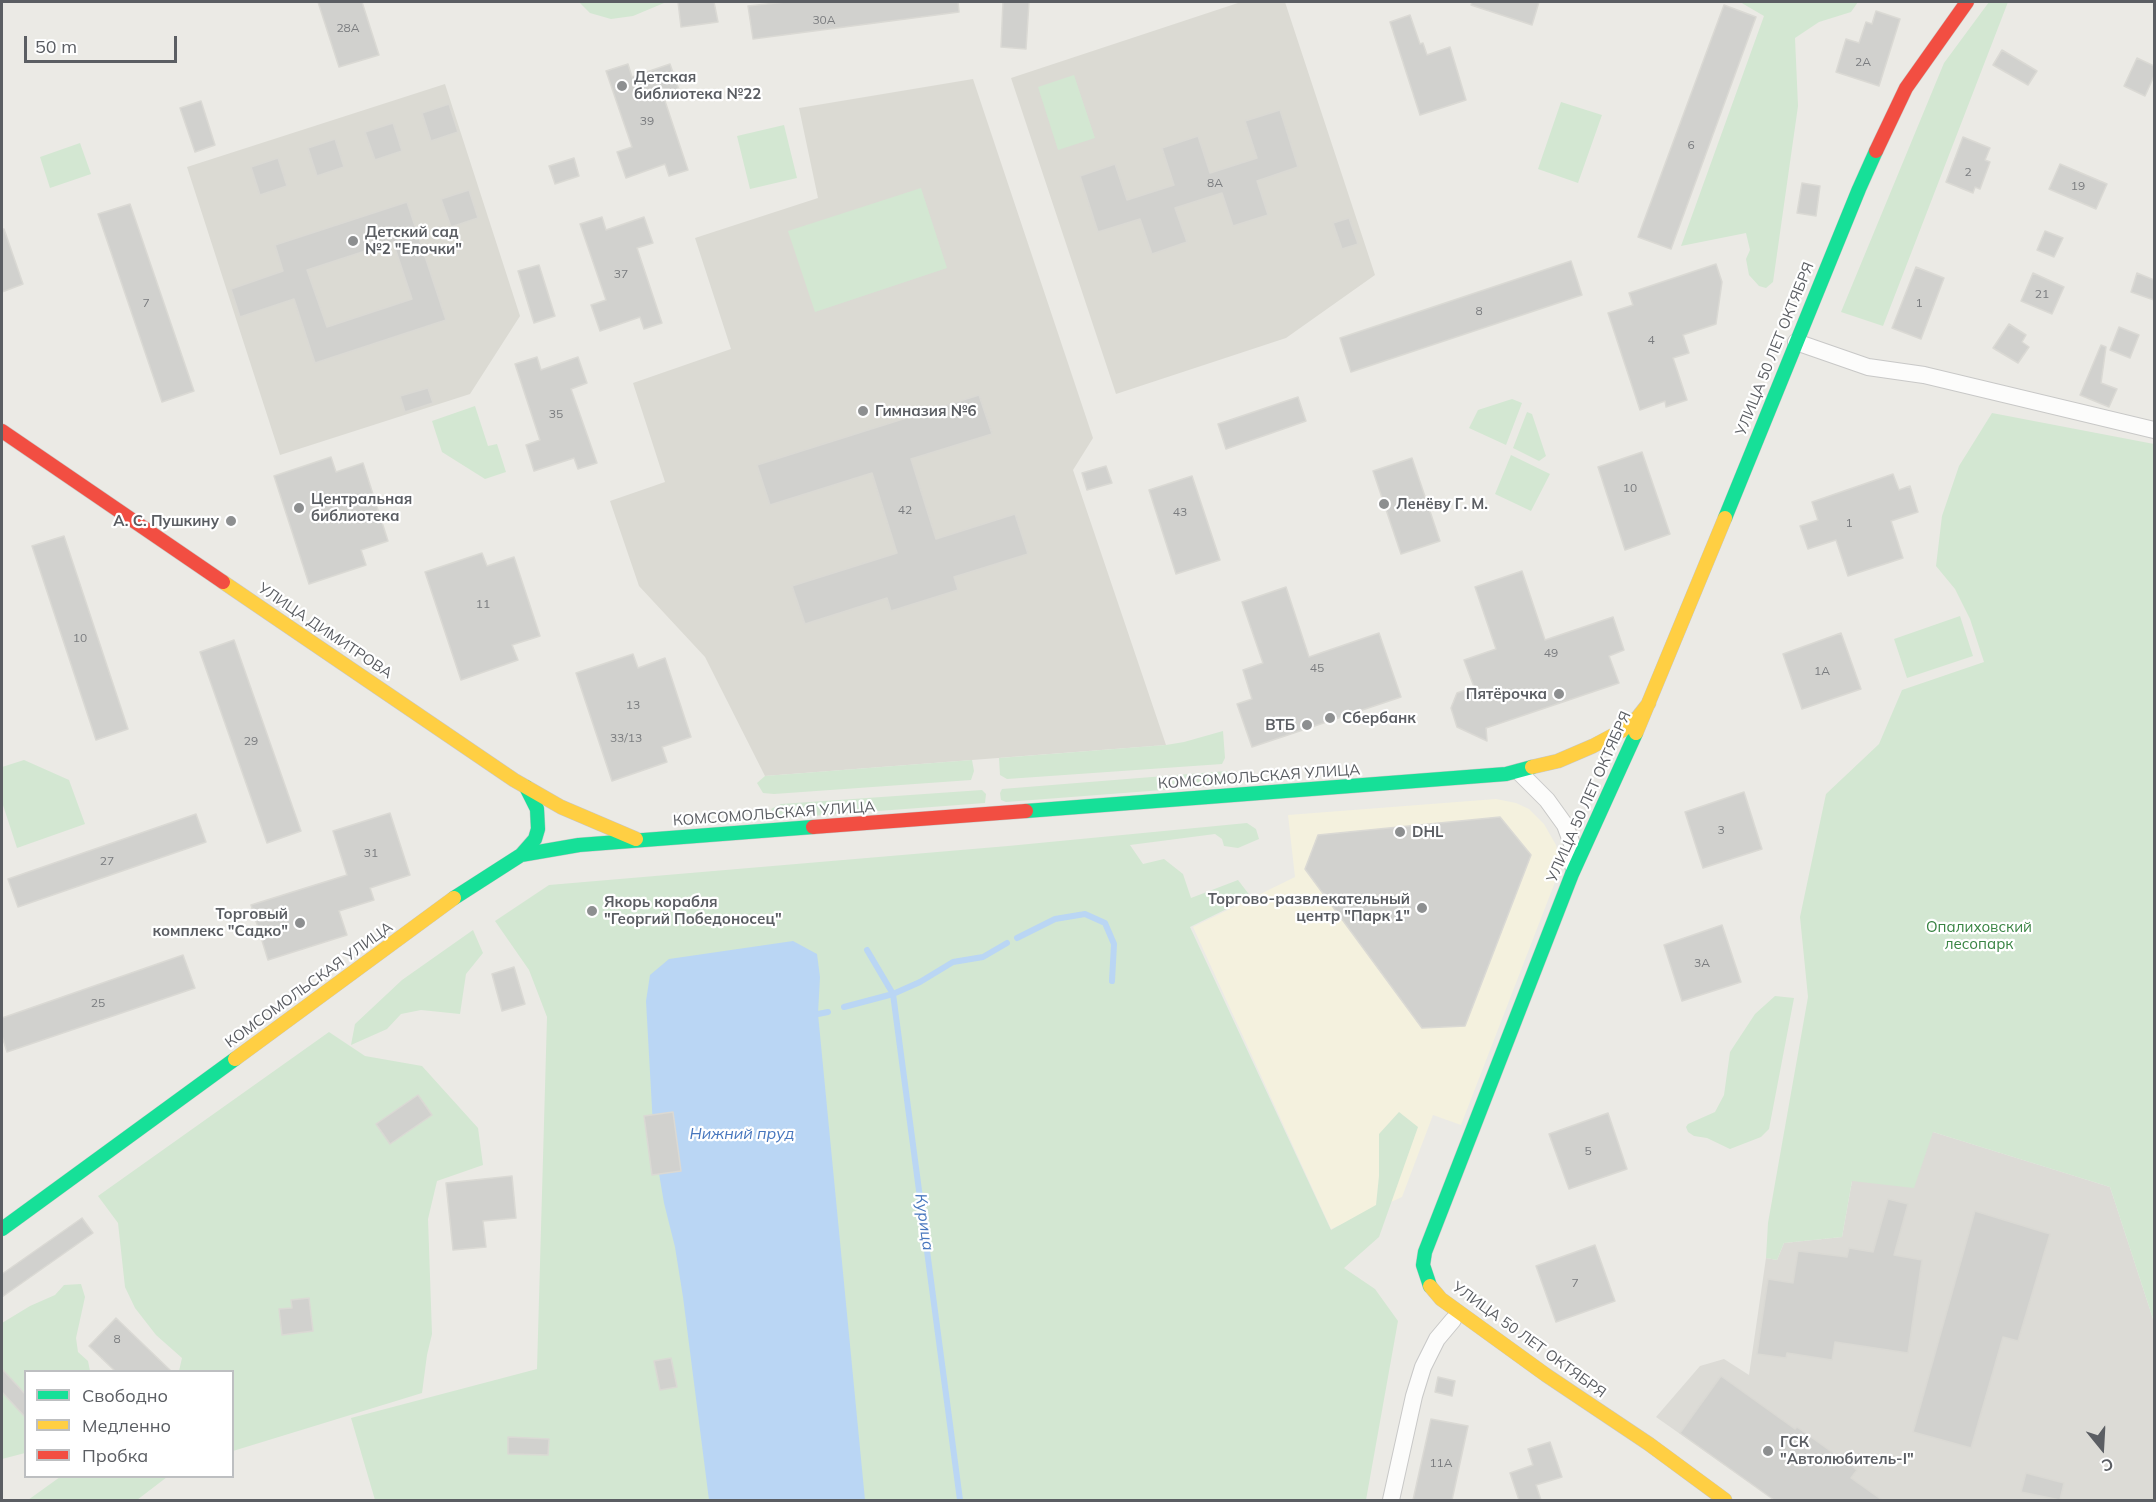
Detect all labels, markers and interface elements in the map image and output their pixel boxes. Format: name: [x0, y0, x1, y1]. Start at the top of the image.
house number: 30А: [812, 13, 836, 27]
house number: 28А: [336, 21, 360, 35]
scale bar: [27, 24, 180, 62]
text: 50 m: [35, 35, 77, 58]
house number: 2А: [1855, 55, 1871, 69]
place label: Детская библиотека №22: [634, 68, 761, 103]
marker: Детская библиотека №22: [615, 79, 629, 93]
house number: 39: [640, 114, 654, 128]
house number: 6: [1687, 138, 1695, 152]
house number: 2: [1964, 165, 1972, 179]
house number: 8А: [1207, 176, 1223, 190]
house number: 19: [2071, 179, 2085, 193]
place label: Детский сад №2 "Елочки": [365, 223, 462, 258]
marker: Детский сад №2 "Елочки": [346, 234, 360, 248]
street label: УЛИЦА 50 ЛЕТ ОКТЯБРЯ: [1732, 260, 1818, 438]
house number: 37: [614, 267, 628, 281]
house number: 21: [2035, 287, 2049, 301]
house number: 7: [142, 296, 150, 310]
house number: 1: [1915, 296, 1923, 310]
house number: 8: [1475, 304, 1483, 318]
house number: 4: [1647, 333, 1655, 347]
place label: Гимназия №6: [875, 402, 976, 420]
marker: Гимназия №6: [856, 404, 870, 418]
house number: 35: [549, 407, 563, 421]
house number: 10: [1623, 481, 1637, 495]
place label: Центральная библиотека: [311, 490, 412, 525]
place label: Ленёву Г. М.: [1396, 495, 1488, 513]
marker: Ленёву Г. М.: [1377, 497, 1391, 511]
marker: Центральная библиотека: [292, 501, 306, 515]
house number: 42: [898, 503, 912, 517]
house number: 43: [1173, 505, 1187, 519]
place label: А. С. Пушкину: [113, 512, 219, 530]
marker: А. С. Пушкину: [224, 514, 238, 528]
house number: 1: [1845, 516, 1853, 530]
street label: УЛИЦА ДИМИТРОВА: [254, 579, 396, 683]
house number: 11: [476, 597, 490, 611]
house number: 10: [73, 631, 87, 645]
house number: 49: [1544, 646, 1558, 660]
house number: 45: [1310, 661, 1324, 675]
house number: 1А: [1814, 664, 1830, 678]
place label: Пятёрочка: [1466, 685, 1547, 703]
marker: Пятёрочка: [1552, 687, 1566, 701]
house number: 13: [626, 698, 640, 712]
place label: Сбербанк: [1342, 709, 1416, 727]
street label: УЛИЦА 50 ЛЕТ ОКТЯБРЯ: [1543, 709, 1635, 885]
marker: Сбербанк: [1323, 711, 1337, 725]
place label: ВТБ: [1265, 716, 1295, 734]
marker: ВТБ: [1300, 718, 1314, 732]
house number: 33/13: [610, 731, 642, 745]
house number: 29: [244, 734, 258, 748]
street label: КОМСОМОЛЬСКАЯ УЛИЦА: [1157, 761, 1361, 793]
street label: КОМСОМОЛЬСКАЯ УЛИЦА: [672, 798, 876, 830]
place label: DHL: [1412, 823, 1443, 841]
house number: 3: [1717, 823, 1725, 837]
marker: DHL: [1393, 825, 1407, 839]
house number: 31: [364, 846, 378, 860]
house number: 27: [100, 854, 114, 868]
place label: Торгово-развлекательный центр "Парк 1": [1208, 890, 1410, 925]
place label: Якорь корабля "Георгий Победоносец": [604, 893, 782, 928]
marker: Торгово-развлекательный центр "Парк 1": [1415, 901, 1429, 915]
marker: Якорь корабля "Георгий Победоносец": [585, 904, 599, 918]
place label: Торговый комплекс "Садко": [152, 905, 288, 940]
marker: Торговый комплекс "Садко": [293, 916, 307, 930]
street label: КОМСОМОЛЬСКАЯ УЛИЦА: [222, 918, 396, 1052]
park label: Опалиховский лесопарк: [1926, 918, 2032, 953]
house number: 3А: [1694, 956, 1710, 970]
house number: 25: [91, 996, 105, 1010]
water label: Нижний пруд: [690, 1124, 794, 1144]
house number: 5: [1584, 1144, 1592, 1158]
water label: Курица: [910, 1192, 938, 1252]
house number: 7: [1571, 1276, 1579, 1290]
street label: УЛИЦА 50 ЛЕТ ОКТЯБРЯ: [1449, 1278, 1609, 1402]
house number: 8: [113, 1332, 121, 1346]
legend: [24, 1370, 234, 1478]
text: Свободно: [82, 1384, 168, 1407]
text: Медленно: [82, 1414, 171, 1437]
north arrow: [2072, 1418, 2132, 1478]
place label: ГСК "Автолюбитель-I": [1780, 1433, 1914, 1468]
text: Пробка: [82, 1444, 148, 1467]
marker: ГСК "Автолюбитель-I": [1761, 1444, 1775, 1458]
text: С: [2099, 1454, 2116, 1476]
house number: 11А: [1429, 1456, 1453, 1470]

